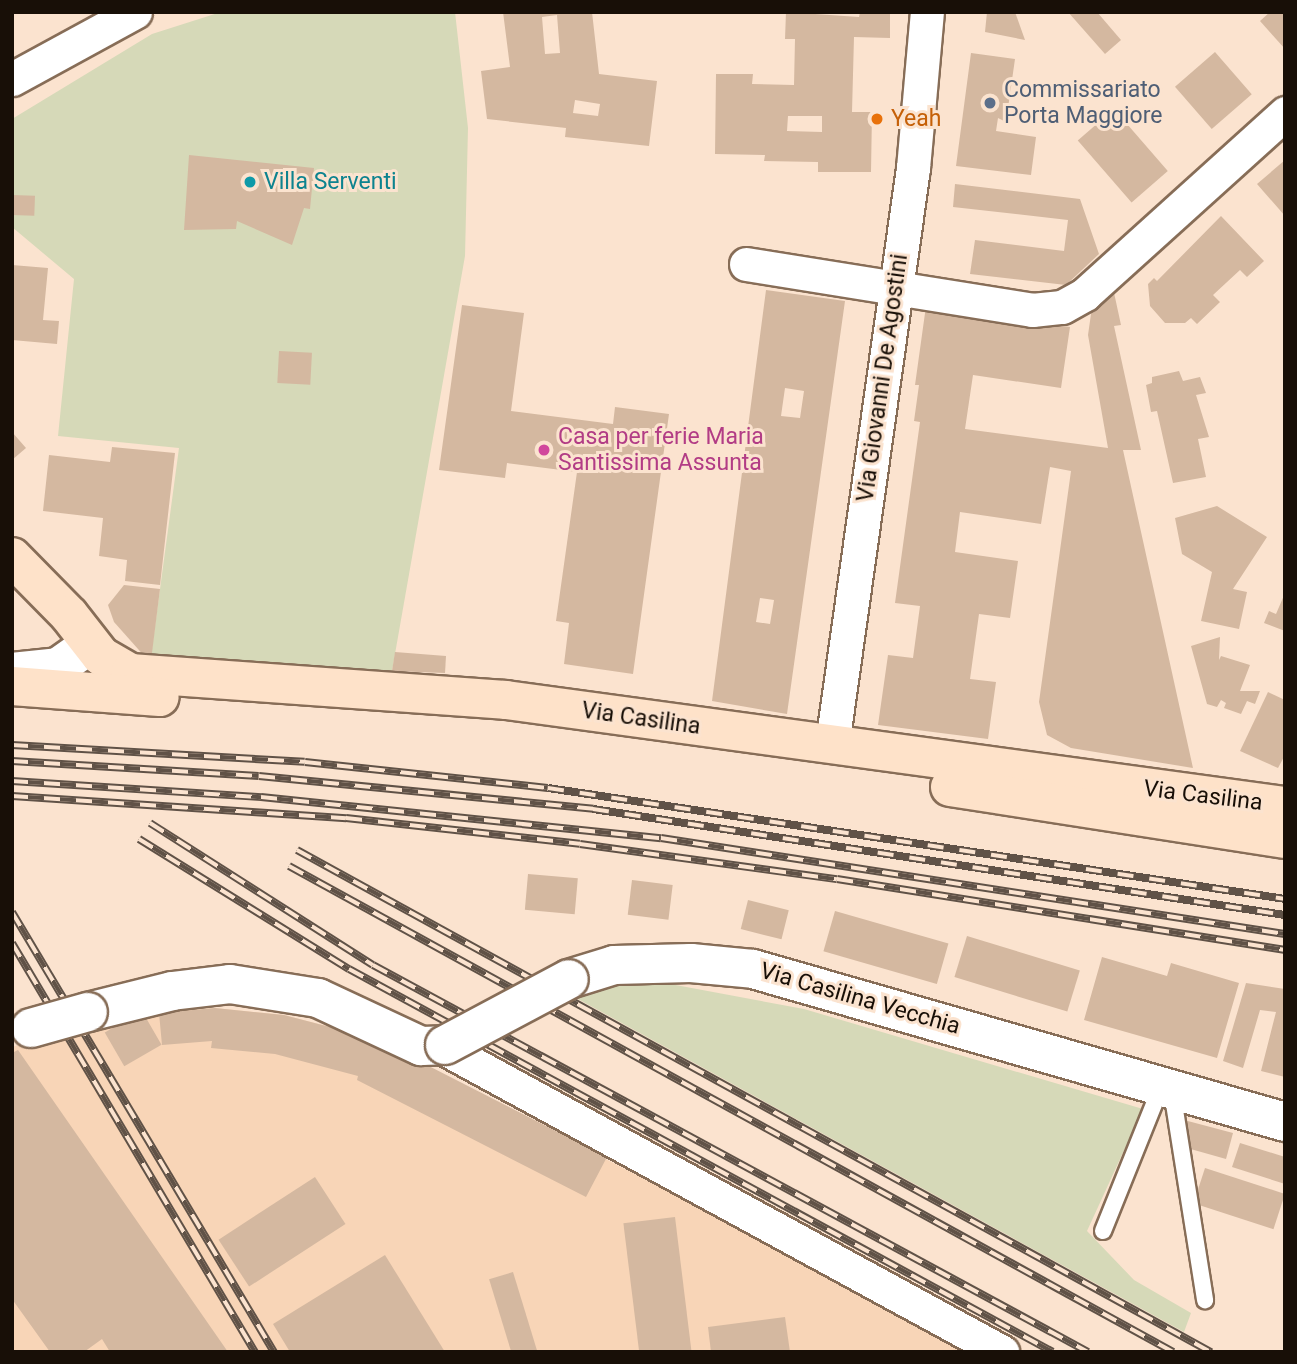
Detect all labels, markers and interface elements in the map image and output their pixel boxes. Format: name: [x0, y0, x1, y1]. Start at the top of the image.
place label: Commissariato Porta Maggiore: [1004, 76, 1162, 130]
marker: Commissariato Porta Maggiore: [982, 95, 998, 111]
place label: Yeah: [891, 105, 941, 133]
marker: Yeah: [869, 111, 885, 127]
place label: Villa Serventi: [264, 168, 396, 196]
marker: Villa Serventi: [242, 174, 258, 190]
street label: Via Giovanni De Agostini: [852, 252, 914, 504]
place label: Casa per ferie Maria Santissima Assunta: [558, 423, 764, 477]
marker: Casa per ferie Maria Santissima Assunta: [536, 442, 552, 458]
street label: Via Casilina: [580, 697, 702, 741]
street label: Via Casilina: [1142, 775, 1264, 817]
street label: Via Casilina Vecchia: [757, 957, 963, 1041]

